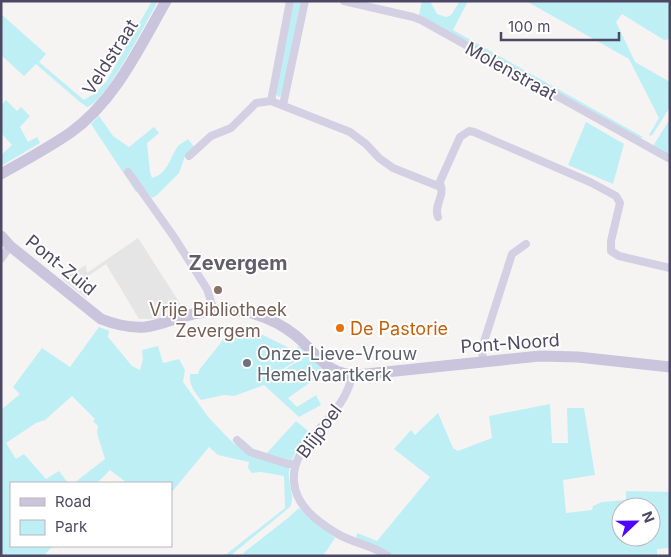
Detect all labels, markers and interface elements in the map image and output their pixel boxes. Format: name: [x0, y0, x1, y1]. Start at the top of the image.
scale bar: [501, 10, 618, 42]
street label: Veldstraat: [78, 15, 142, 99]
text: 100 m: [508, 17, 550, 36]
street label: Molenstraat: [462, 37, 560, 105]
street label: Pont-Zuid: [22, 230, 100, 300]
district label: Zevergem: [189, 251, 287, 275]
marker: Vrije Bibliotheek Zevergem: [212, 284, 224, 296]
place label: Vrije Bibliotheek Zevergem: [149, 299, 287, 341]
place label: De Pastorie: [350, 318, 448, 339]
marker: De Pastorie: [334, 322, 346, 334]
street label: Pont-Noord: [460, 329, 560, 357]
place label: Onze-Lieve-Vrouw Hemelvaartkerk: [257, 343, 417, 385]
marker: Onze-Lieve-Vrouw Hemelvaartkerk: [241, 357, 253, 369]
street label: Blijpoel: [292, 400, 346, 462]
legend: [10, 482, 172, 547]
text: Road: [55, 492, 91, 511]
north arrow: [611, 497, 661, 547]
text: N: [639, 509, 658, 525]
text: Park: [55, 517, 88, 536]

